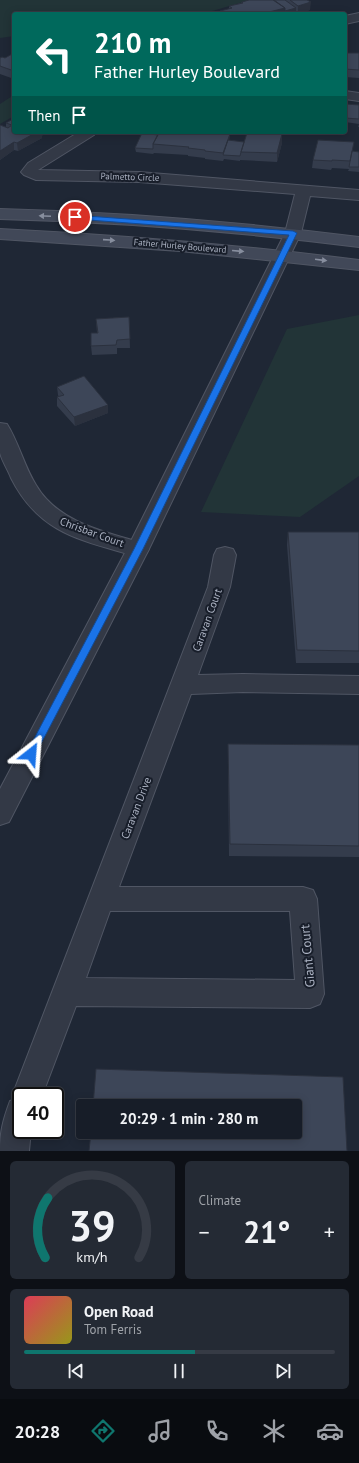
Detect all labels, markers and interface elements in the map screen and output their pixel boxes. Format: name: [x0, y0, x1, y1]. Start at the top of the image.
text: 210 m: [94, 24, 171, 61]
icon: left: [28, 28, 80, 80]
text: Father Hurley Boulevard: [94, 60, 280, 83]
icon: arrive: [68, 104, 90, 126]
text: Then: [28, 106, 60, 125]
street label: Palmetto Circle: [100, 170, 160, 183]
pin: [58, 200, 92, 234]
icon: arrive: [64, 206, 86, 228]
one-way arrow: [38, 213, 51, 219]
one-way arrow: [103, 236, 115, 243]
street label: Father Hurley Boulevard: [133, 236, 227, 255]
one-way arrow: [232, 248, 244, 255]
one-way arrow: [315, 257, 327, 263]
street label: Chrisbar Court: [58, 514, 126, 550]
street label: Caravan Court: [189, 586, 225, 653]
position arrow: [10, 733, 52, 775]
street label: Caravan Drive: [118, 775, 154, 841]
street label: Giant Court: [296, 923, 319, 988]
speed limit sign: 40: [12, 1087, 64, 1139]
text: 20:29 · 1 min · 280 m: [120, 1109, 258, 1128]
text: Climate: [199, 1192, 241, 1209]
text: 39: [69, 1199, 116, 1252]
text: 21°: [243, 1212, 290, 1251]
text: −: [199, 1218, 210, 1246]
text: +: [324, 1218, 335, 1246]
text: km/h: [77, 1247, 108, 1266]
text: Open Road: [84, 1302, 154, 1321]
text: Tom Ferris: [84, 1321, 142, 1338]
icon: previous: [65, 1360, 87, 1382]
icon: pause: [168, 1360, 190, 1382]
icon: next: [272, 1360, 294, 1382]
icon: directions: [89, 1417, 117, 1445]
icon: music: [146, 1417, 174, 1445]
icon: phone: [203, 1417, 231, 1445]
icon: climate: [260, 1417, 288, 1445]
icon: car: [316, 1417, 344, 1445]
text: 20:28: [14, 1420, 60, 1443]

